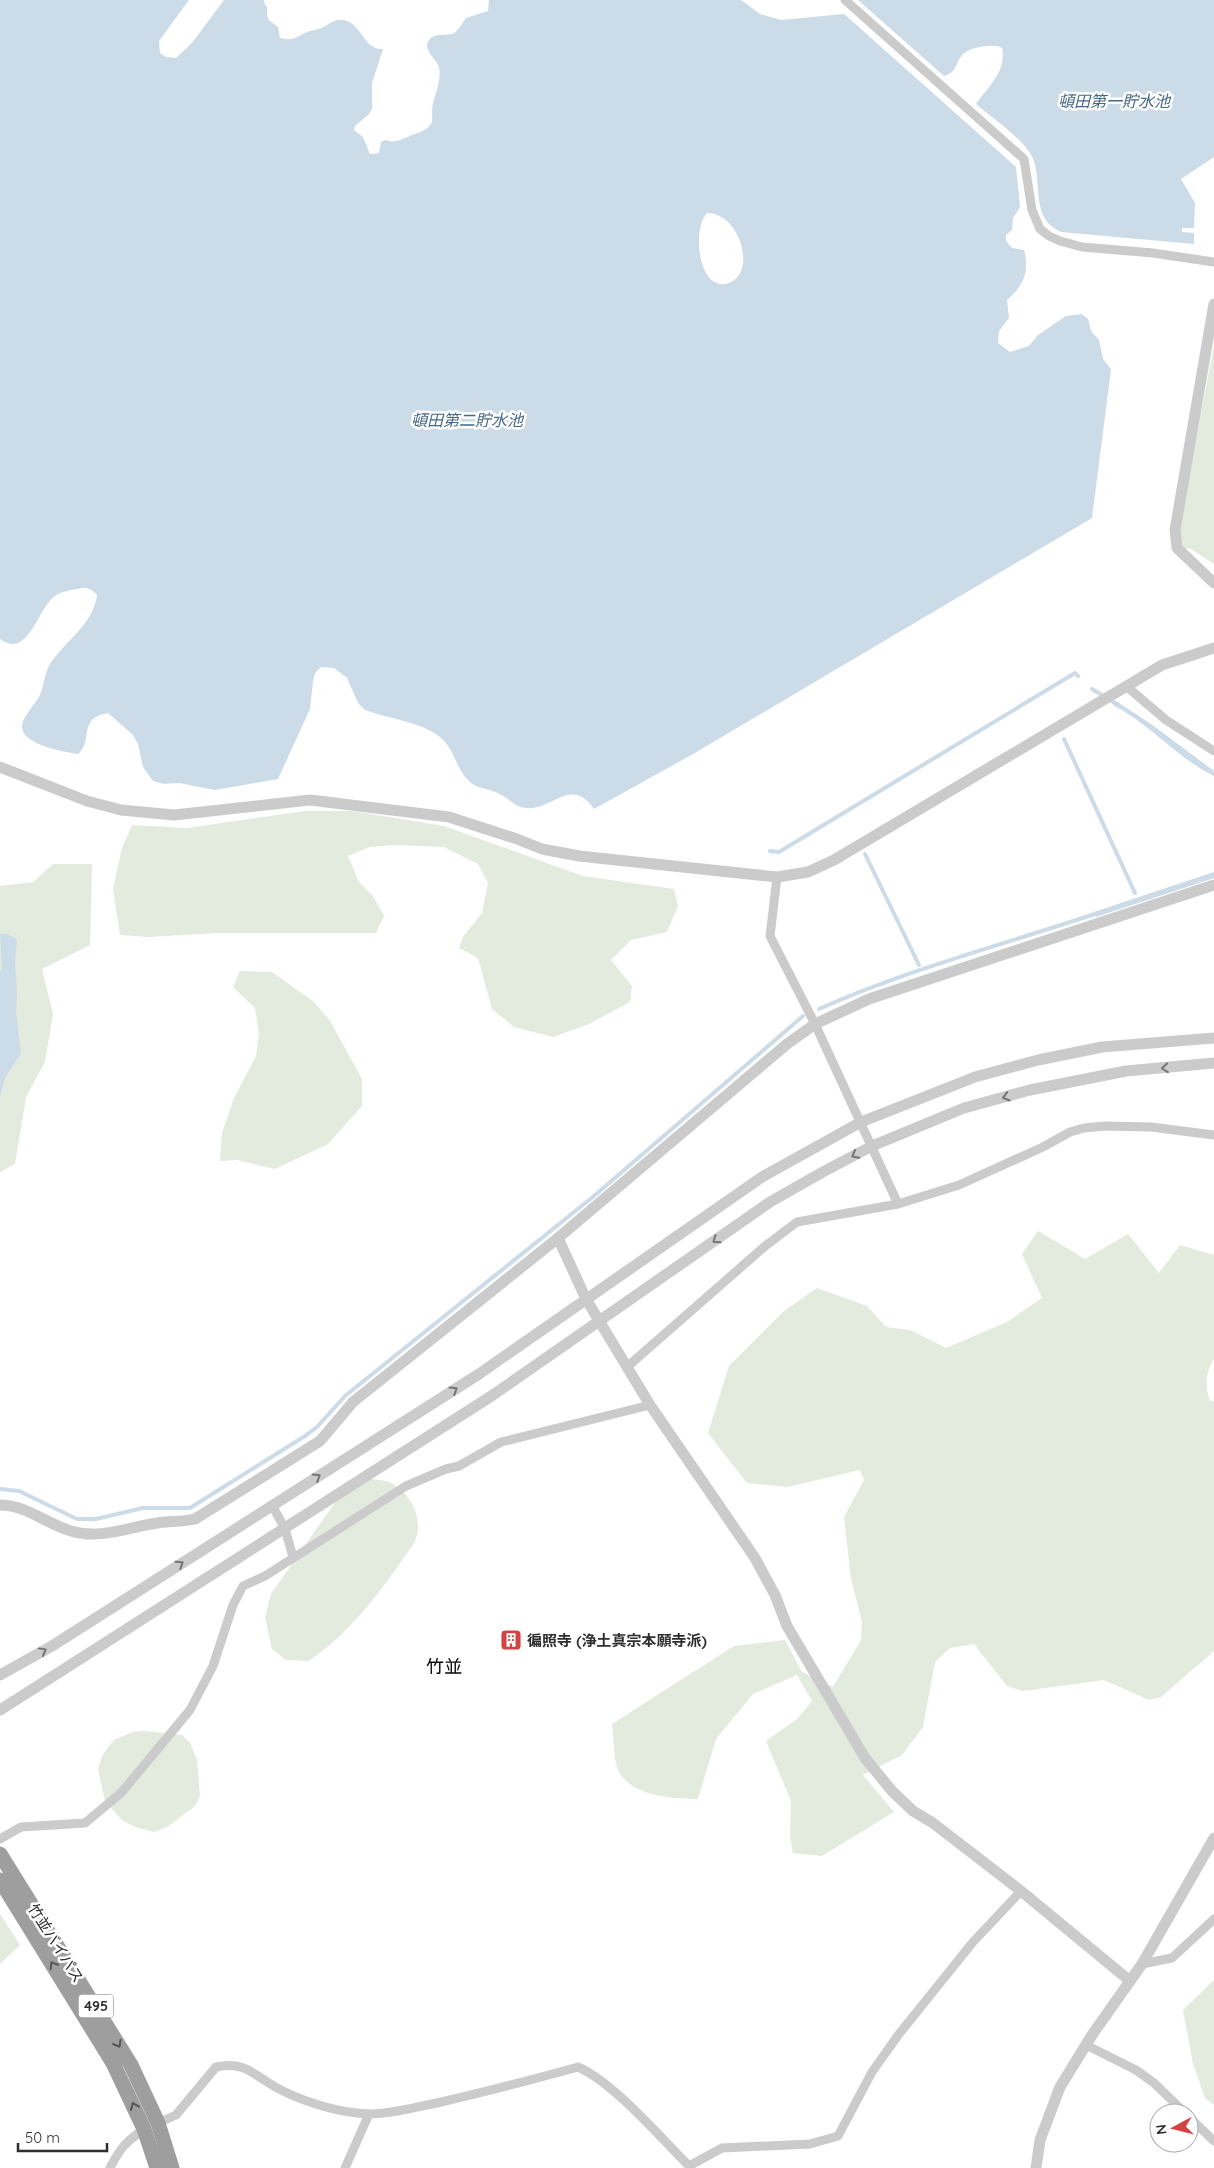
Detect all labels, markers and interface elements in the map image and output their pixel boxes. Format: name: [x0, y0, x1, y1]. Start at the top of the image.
water label: 頓田第一貯水池: [1058, 91, 1172, 111]
water label: 頓田第二貯水池: [411, 410, 525, 430]
one-way arrow: [1161, 1062, 1169, 1073]
one-way arrow: [1002, 1091, 1010, 1101]
one-way arrow: [851, 1149, 860, 1159]
one-way arrow: [712, 1234, 722, 1243]
one-way arrow: [449, 1386, 458, 1396]
one-way arrow: [311, 1473, 320, 1483]
one-way arrow: [174, 1561, 183, 1570]
building icon: 徧照寺 (浄土真宗本願寺派): [499, 1628, 523, 1652]
place label: 徧照寺 (浄土真宗本願寺派): [527, 1631, 707, 1650]
one-way arrow: [37, 1647, 46, 1657]
district label: 竹並: [426, 1655, 462, 1678]
street label: 竹並バイパス: [24, 1900, 88, 1986]
one-way arrow: [50, 1962, 59, 1971]
road number: 495: [78, 1994, 114, 2018]
one-way arrow: [112, 2038, 122, 2047]
one-way arrow: [130, 2102, 140, 2111]
north arrow: [1149, 2103, 1199, 2153]
scale bar: [18, 2120, 106, 2152]
text: N: [1152, 2123, 1171, 2136]
text: 50 m: [25, 2128, 60, 2147]

